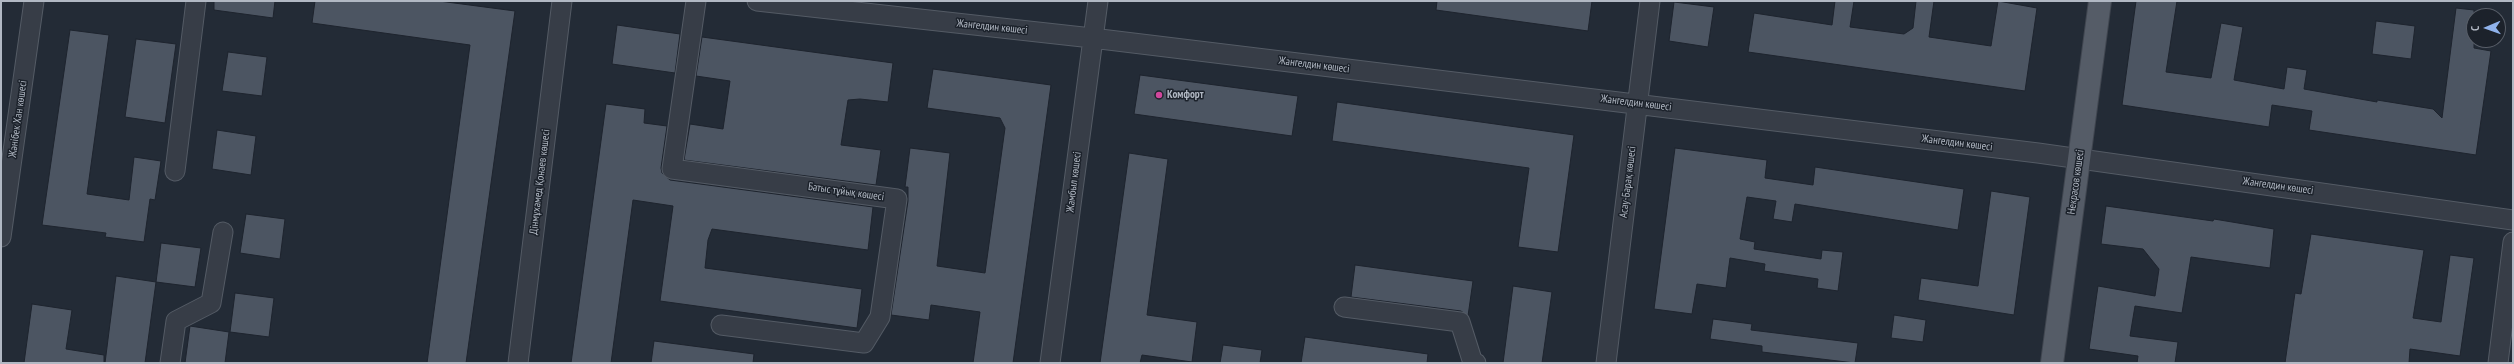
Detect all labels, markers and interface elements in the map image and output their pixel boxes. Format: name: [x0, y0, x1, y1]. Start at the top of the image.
north arrow: [2466, 8, 2506, 48]
street label: Жангелдин көшесі: [956, 17, 1028, 37]
text: С: [2468, 26, 2482, 31]
street label: Жангелдин көшесі: [1278, 54, 1350, 76]
street label: Жәнібек Хан көшесі: [6, 79, 30, 159]
place label: Комфорт: [1167, 88, 1203, 102]
marker: Комфорт: [1154, 90, 1164, 100]
street label: Жангелдин көшесі: [1600, 92, 1672, 114]
street label: Дінмұхамед Қонаев көшесі: [527, 129, 553, 235]
street label: Жангелдин көшесі: [1921, 132, 1993, 154]
street label: Асау-Барақ көшесі: [1617, 145, 1639, 219]
street label: Некрасов көшесі: [2065, 149, 2087, 215]
street label: Жамбыл көшесі: [1064, 151, 1084, 213]
street label: Жангелдин көшесі: [2242, 175, 2314, 197]
street label: Батыс тұйық көшесі: [807, 180, 885, 204]

